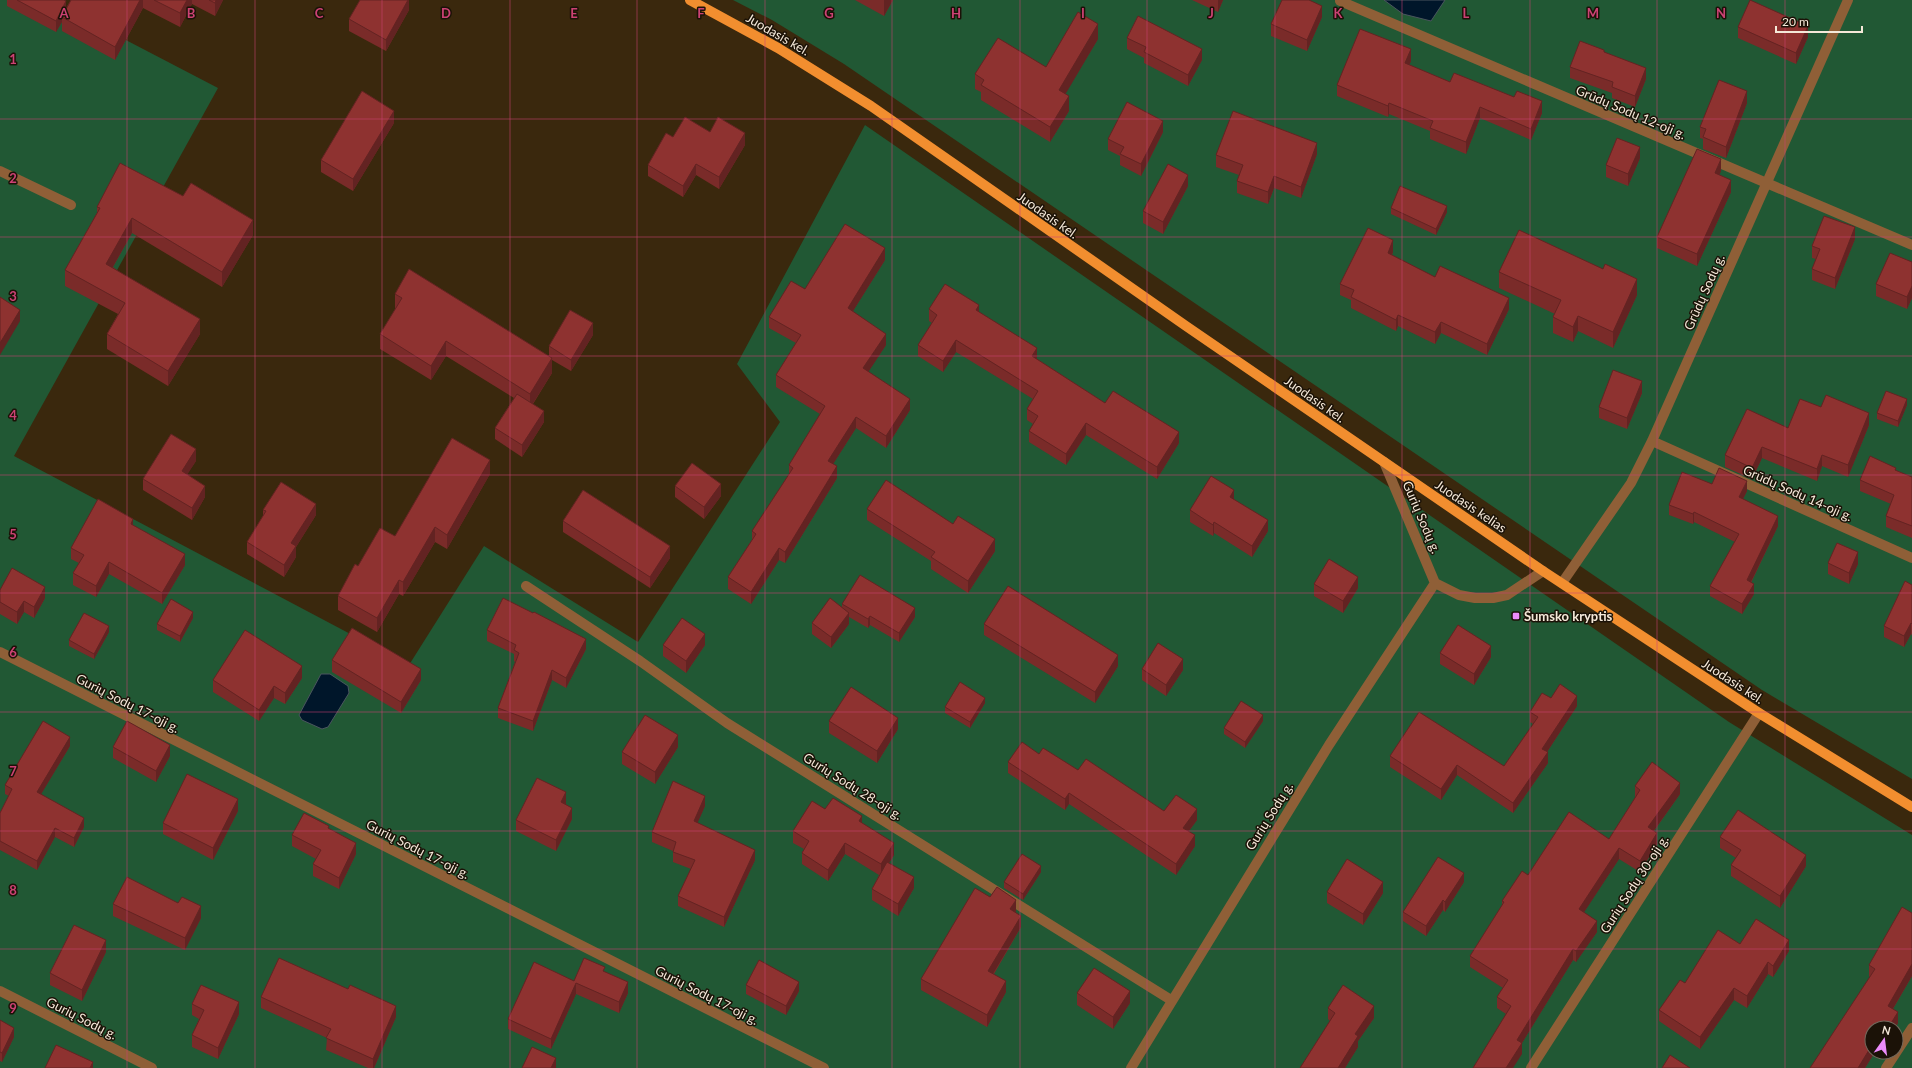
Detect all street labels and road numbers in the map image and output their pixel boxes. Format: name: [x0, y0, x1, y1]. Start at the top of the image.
street label: Juodasis kel.: [743, 9, 813, 59]
street label: Grūdų Sodų 12-oji g.: [1573, 82, 1689, 142]
street label: Juodasis kel.: [1014, 188, 1082, 242]
street label: Grūdų Sodų g.: [1680, 252, 1728, 332]
street label: Juodasis kel.: [1281, 372, 1349, 426]
street label: Grūdų Sodų 14-oji g.: [1741, 462, 1855, 524]
street label: Juodasis kelias: [1432, 476, 1510, 536]
street label: Gurių Sodų g.: [1400, 478, 1444, 556]
street label: Juodasis kel.: [1699, 655, 1767, 707]
street label: Gurių Sodų 17-oji g.: [74, 670, 182, 736]
street label: Gurių Sodų 28-oji g.: [800, 749, 906, 823]
street label: Gurių Sodų g.: [1242, 779, 1296, 853]
street label: Gurių Sodų 17-oji g.: [364, 816, 472, 882]
street label: Gurių Sodų 30-oji g.: [1596, 832, 1672, 936]
street label: Gurių Sodų 17-oji g.: [653, 962, 761, 1028]
street label: Gurių Sodų g.: [44, 993, 120, 1043]

